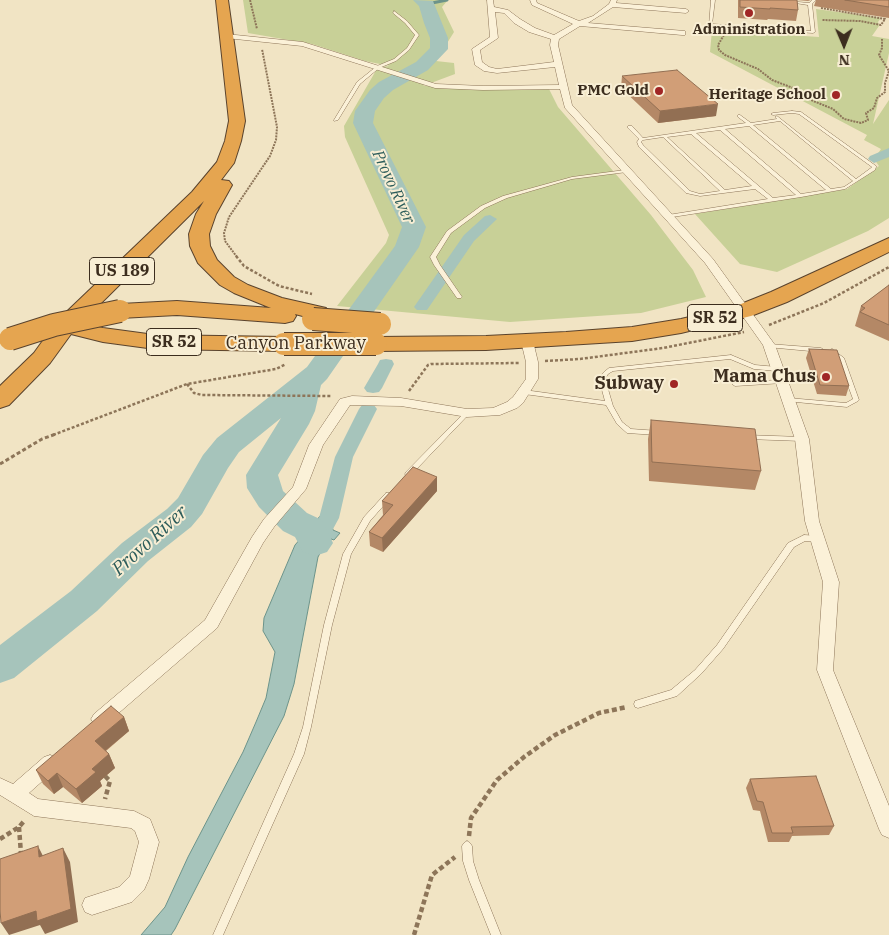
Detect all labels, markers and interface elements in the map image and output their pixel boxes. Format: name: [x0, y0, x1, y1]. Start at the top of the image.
marker: Administration: [743, 7, 755, 19]
north arrow: [819, 20, 869, 70]
place label: Administration: [693, 21, 805, 39]
text: N: [839, 51, 850, 69]
place label: PMC Gold: [577, 82, 649, 100]
marker: PMC Gold: [653, 85, 665, 97]
place label: Heritage School: [709, 86, 826, 104]
marker: Heritage School: [830, 89, 842, 101]
water label: Provo River: [368, 147, 418, 227]
road number: US 189: [90, 258, 154, 284]
road number: SR 52: [688, 304, 742, 332]
road number: SR 52: [146, 328, 202, 356]
street label: Canyon Parkway: [226, 333, 366, 355]
place label: Mama Chus: [713, 366, 816, 388]
marker: Mama Chus: [820, 371, 832, 383]
place label: Subway: [594, 373, 664, 395]
marker: Subway: [668, 378, 680, 390]
water label: Provo River: [108, 501, 192, 581]

